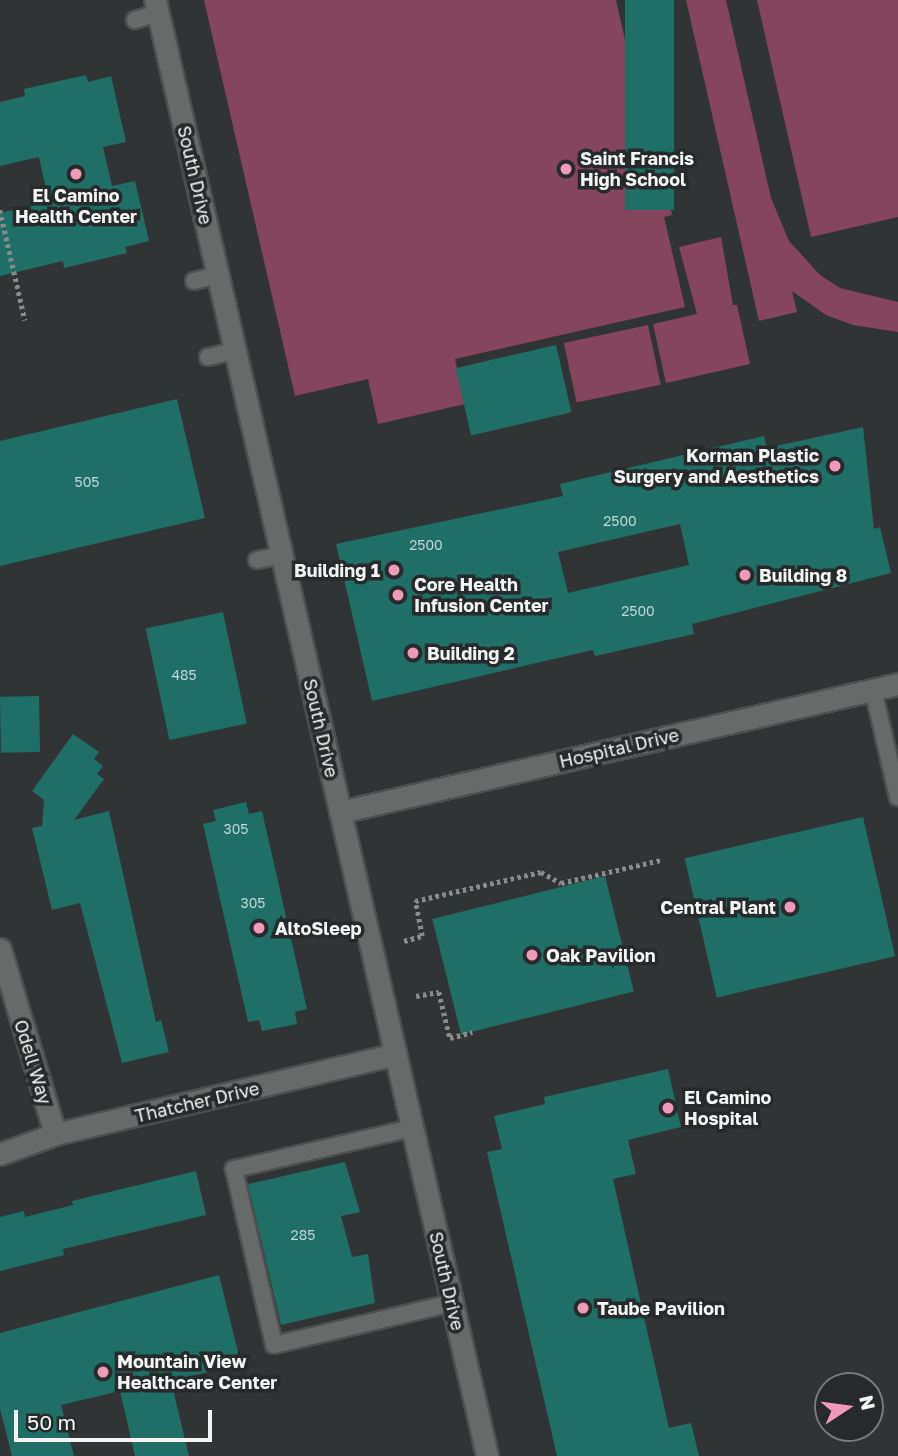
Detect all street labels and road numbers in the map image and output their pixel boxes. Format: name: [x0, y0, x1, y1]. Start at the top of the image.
street label: South Drive: [173, 124, 217, 226]
street label: South Drive: [299, 677, 343, 779]
street label: Hospital Drive: [557, 724, 681, 772]
street label: Odell Way: [10, 1017, 56, 1107]
street label: Thatcher Drive: [133, 1077, 261, 1127]
street label: South Drive: [425, 1230, 469, 1332]

